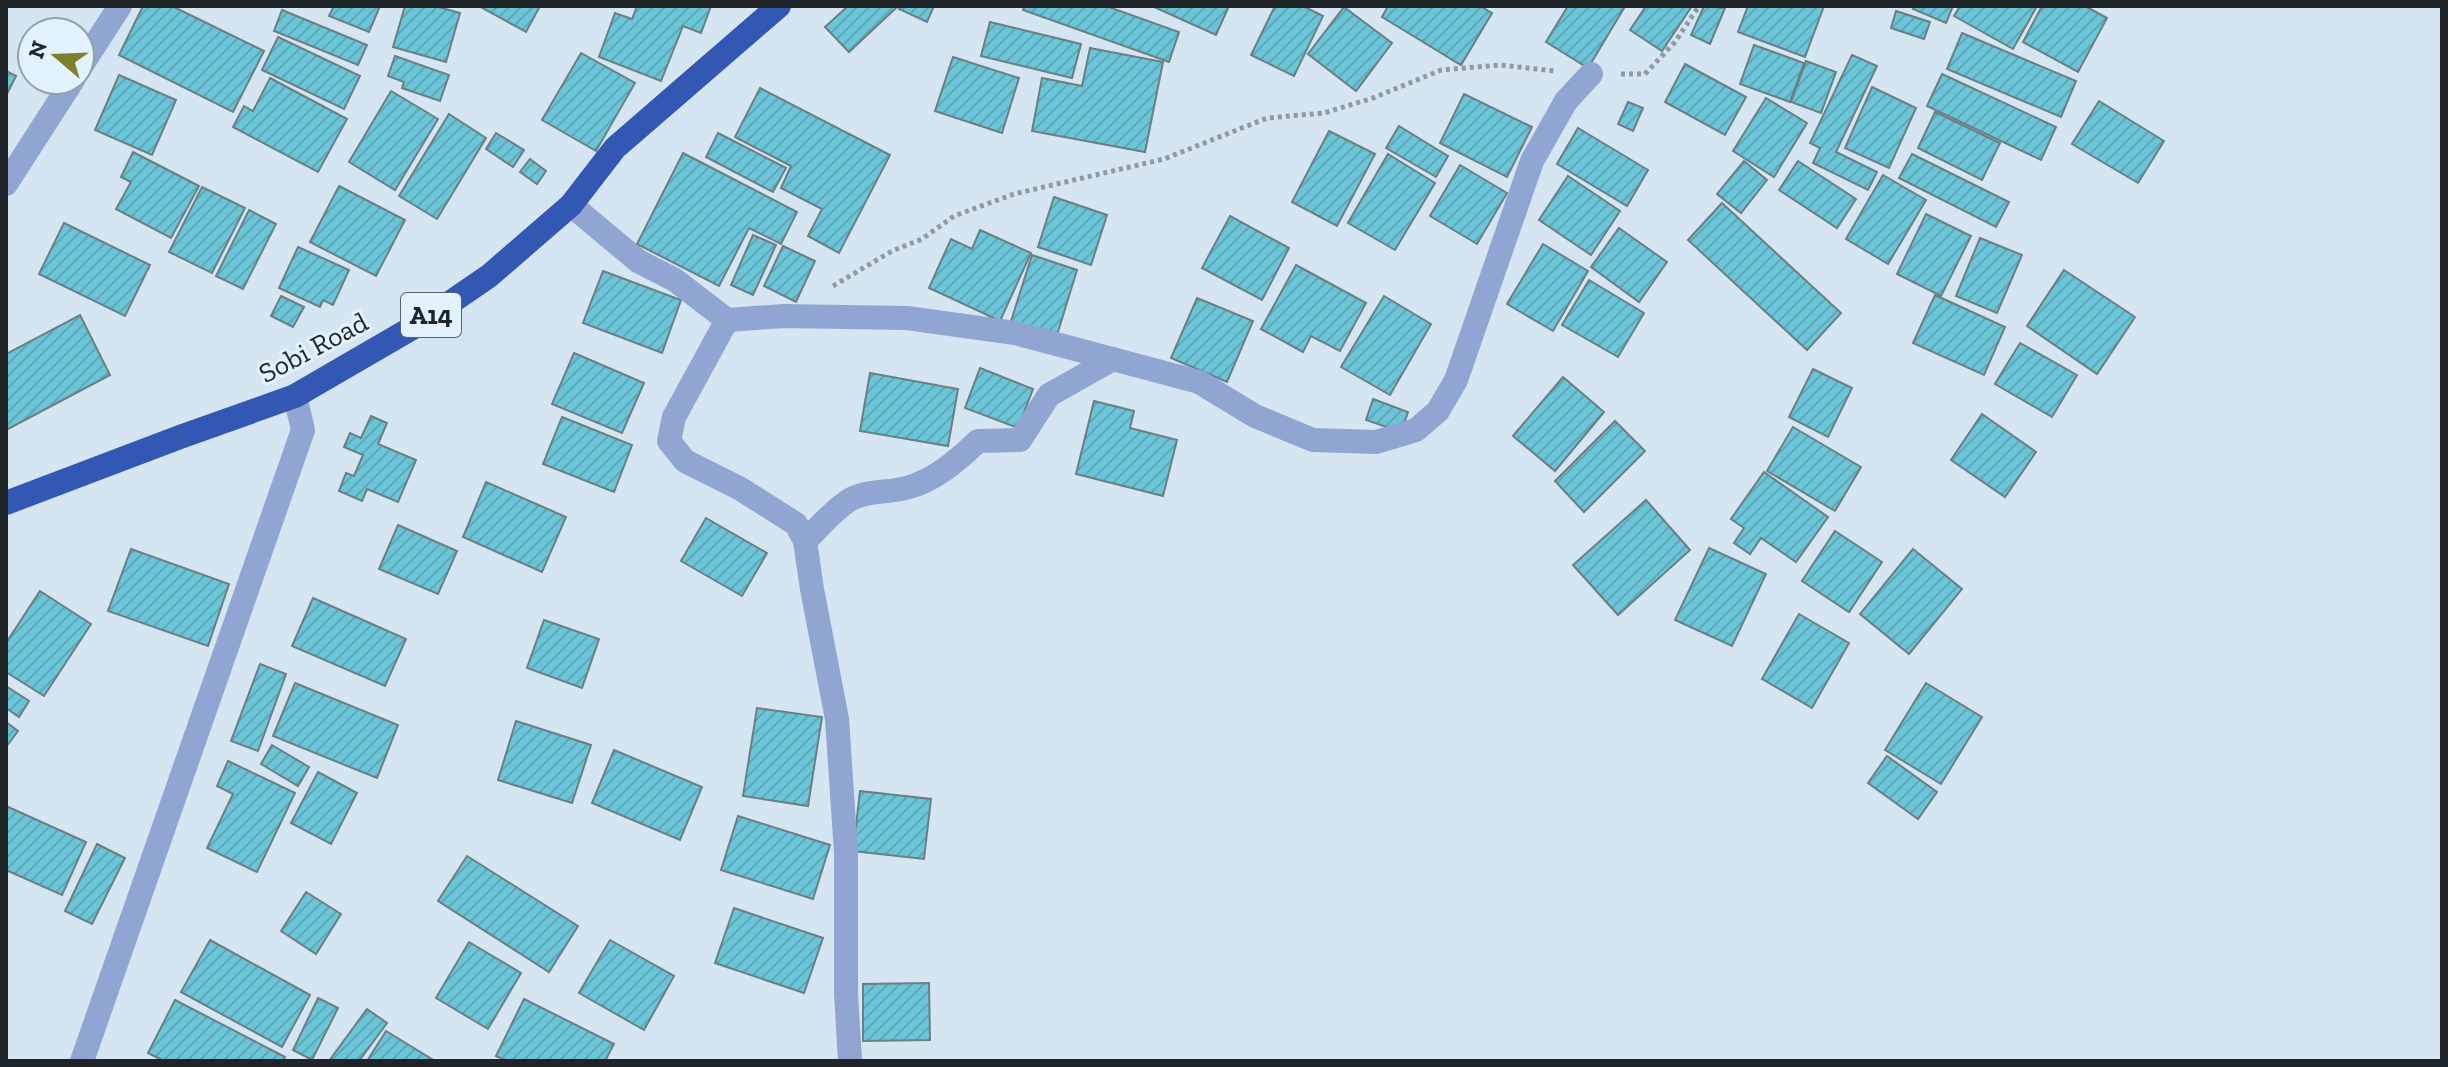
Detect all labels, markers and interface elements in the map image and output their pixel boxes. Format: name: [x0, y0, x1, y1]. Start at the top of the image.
north arrow: [16, 16, 96, 96]
text: N: [22, 37, 53, 62]
road number: A14: [401, 293, 461, 337]
street label: Sobi Road: [253, 305, 373, 390]

